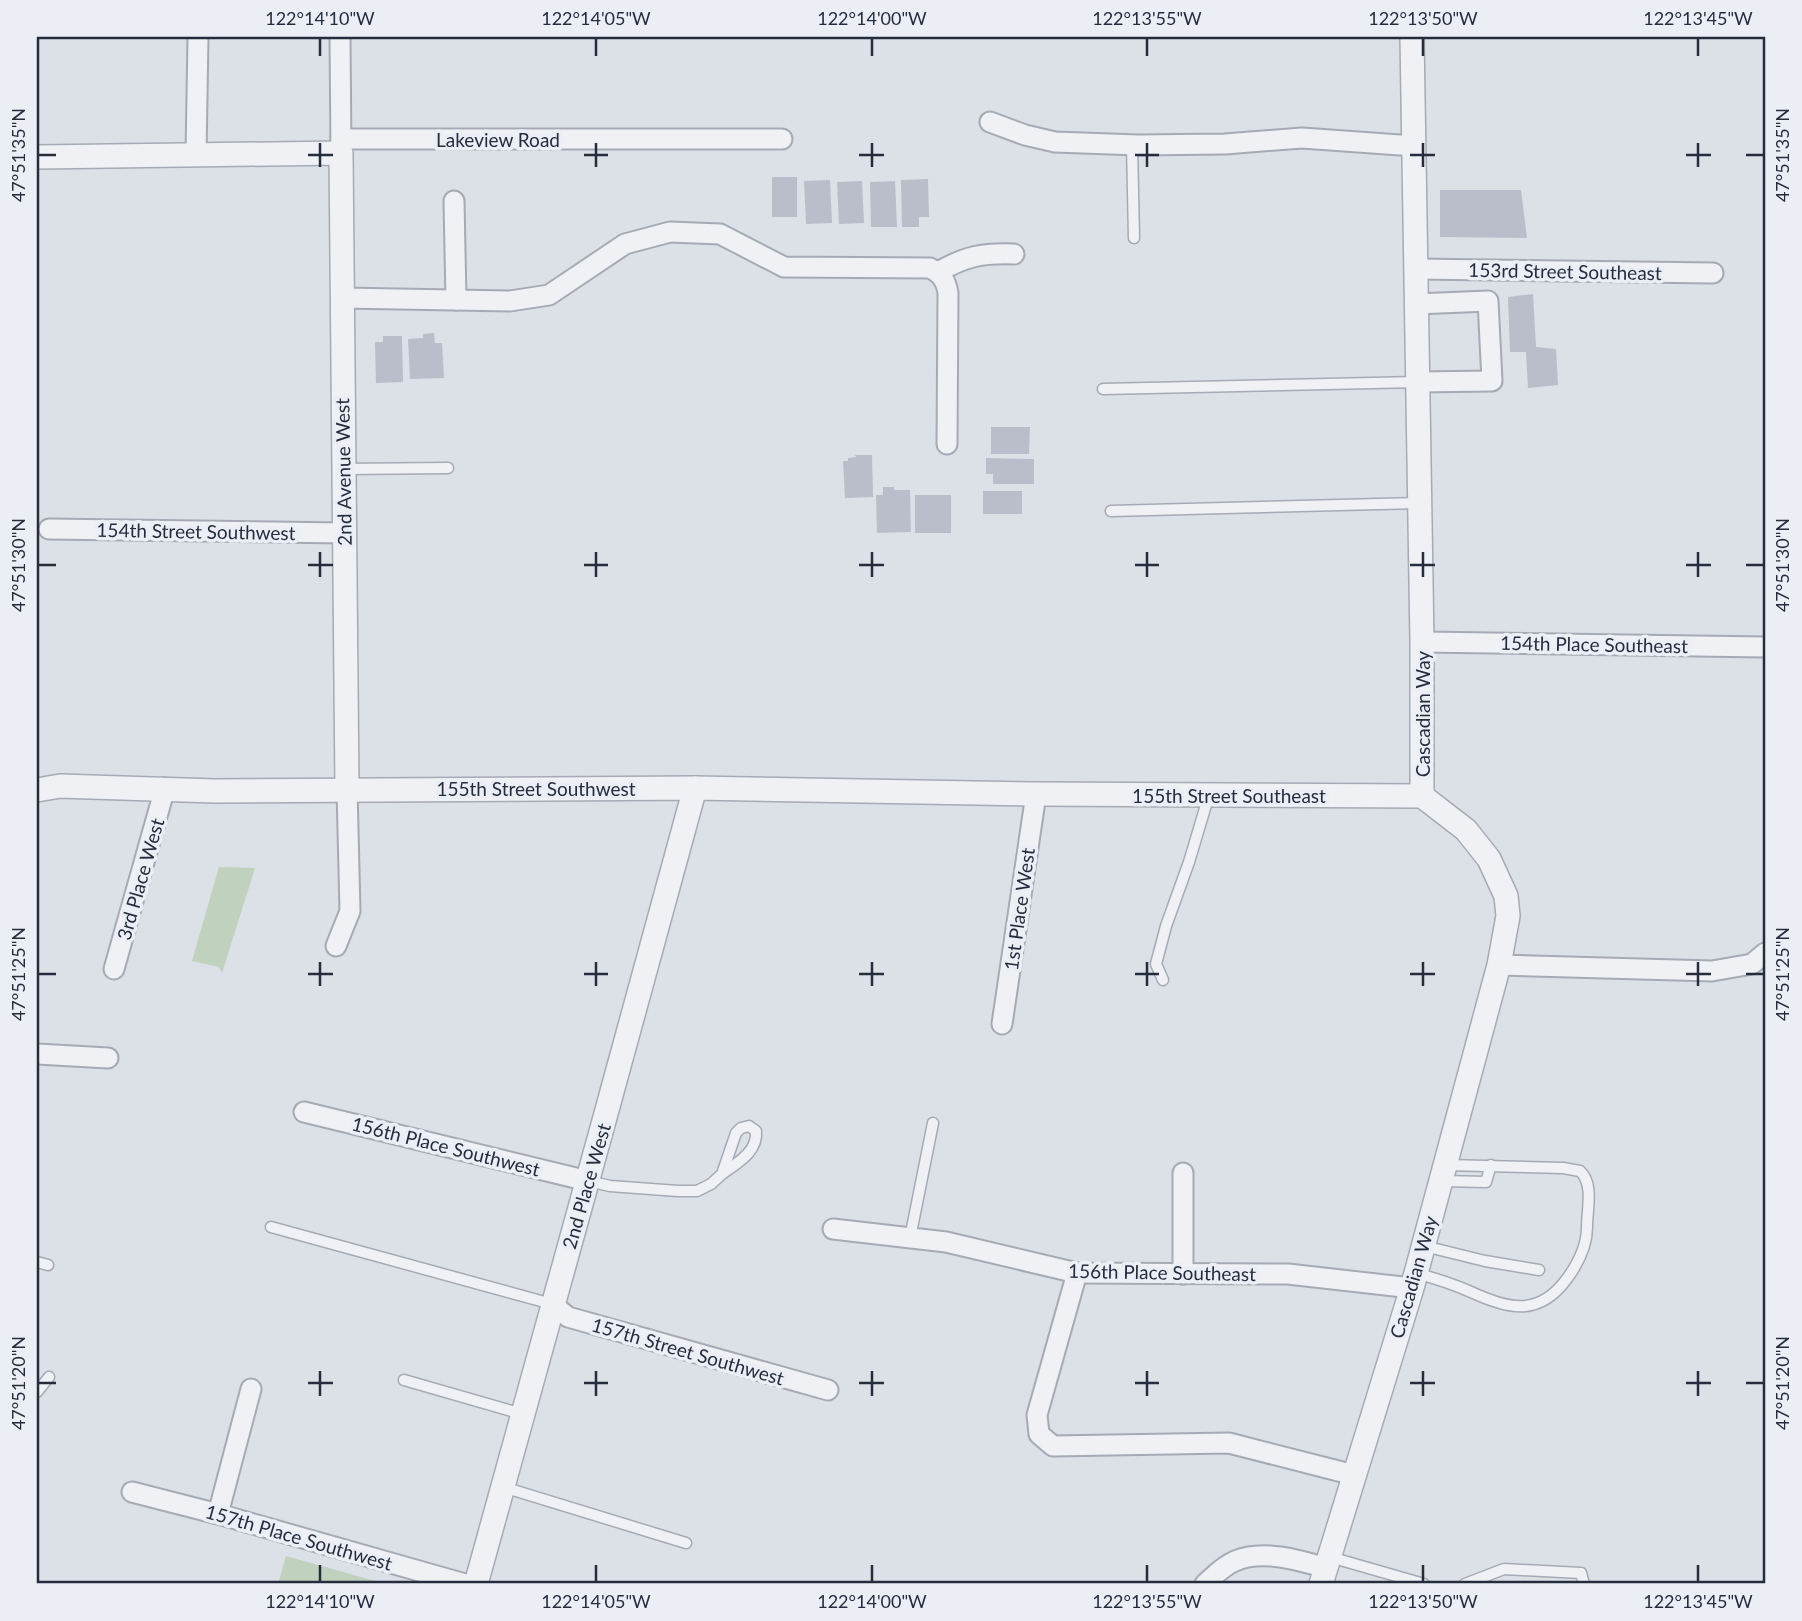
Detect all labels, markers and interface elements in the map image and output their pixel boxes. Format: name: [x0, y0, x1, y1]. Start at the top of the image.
text: 122°14'10"W: [265, 7, 375, 29]
text: 122°14'05"W: [541, 7, 651, 29]
text: 122°14'00"W: [817, 7, 927, 29]
text: 122°13'55"W: [1092, 7, 1202, 29]
text: 122°13'50"W: [1368, 7, 1478, 29]
text: 122°13'45"W: [1643, 7, 1753, 29]
text: 47°51'35"N: [7, 108, 29, 202]
text: 47°51'35"N: [1771, 108, 1793, 202]
street label: Lakeview Road: [436, 128, 560, 151]
street label: 153rd Street Southeast: [1468, 258, 1662, 284]
street label: 2nd Avenue West: [330, 398, 356, 546]
text: 47°51'30"N: [7, 518, 29, 612]
street label: 154th Street Southwest: [96, 518, 296, 544]
text: 47°51'30"N: [1771, 518, 1793, 612]
street label: 154th Place Southeast: [1500, 631, 1688, 657]
street label: Cascadian Way: [1411, 651, 1434, 777]
street label: 155th Street Southwest: [436, 777, 636, 800]
street label: 155th Street Southeast: [1132, 784, 1326, 807]
street label: 3rd Place West: [112, 815, 168, 943]
street label: 1st Place West: [999, 846, 1039, 972]
text: 47°51'25"N: [7, 927, 29, 1021]
text: 47°51'25"N: [1771, 927, 1793, 1021]
street label: 156th Place Southwest: [349, 1111, 543, 1181]
street label: 2nd Place West: [557, 1120, 615, 1251]
street label: Cascadian Way: [1385, 1213, 1442, 1341]
street label: 156th Place Southeast: [1068, 1259, 1256, 1285]
street label: 157th Street Southwest: [589, 1313, 787, 1390]
text: 47°51'20"N: [7, 1336, 29, 1430]
text: 47°51'20"N: [1771, 1336, 1793, 1430]
street label: 157th Place Southwest: [203, 1499, 395, 1575]
text: 122°14'10"W: [265, 1590, 375, 1612]
text: 122°14'05"W: [541, 1590, 651, 1612]
text: 122°14'00"W: [817, 1590, 927, 1612]
text: 122°13'55"W: [1092, 1590, 1202, 1612]
text: 122°13'50"W: [1368, 1590, 1478, 1612]
text: 122°13'45"W: [1643, 1590, 1753, 1612]

